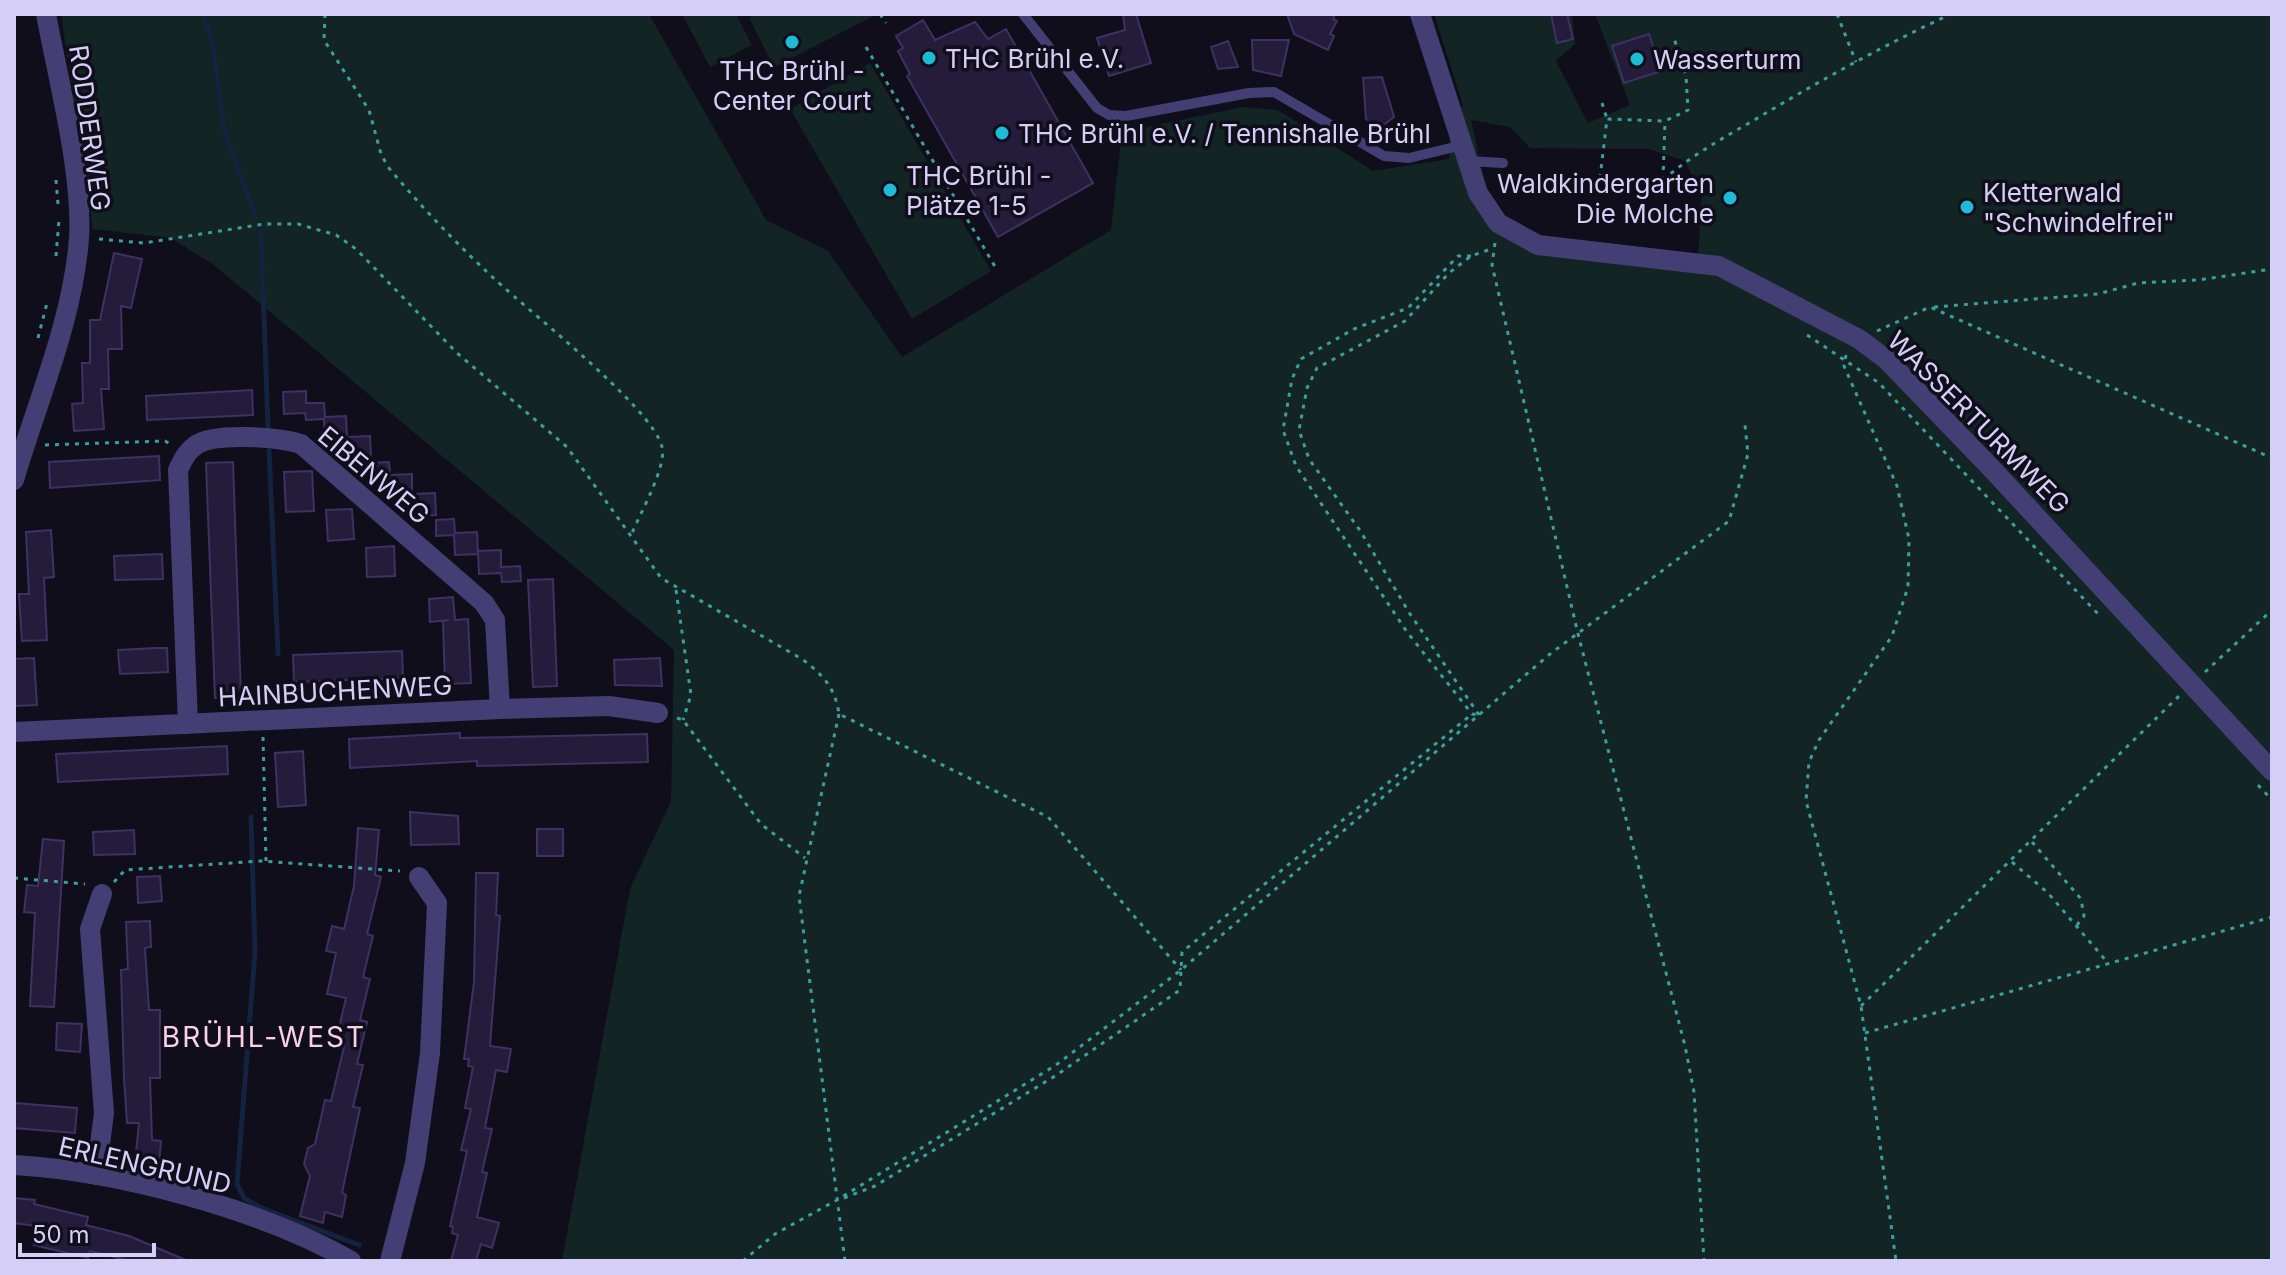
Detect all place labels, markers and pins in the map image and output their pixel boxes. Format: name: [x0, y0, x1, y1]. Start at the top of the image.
marker: THC Brühl - Center Court: [783, 33, 801, 51]
place label: THC Brühl e.V.: [945, 43, 1124, 74]
place label: Wasserturm: [1653, 44, 1802, 75]
marker: THC Brühl e.V.: [920, 49, 938, 67]
marker: Wasserturm: [1628, 50, 1646, 68]
place label: THC Brühl - Center Court: [713, 55, 871, 116]
place label: THC Brühl e.V. / Tennishalle Brühl: [1018, 118, 1431, 149]
marker: THC Brühl e.V. / Tennishalle Brühl: [993, 124, 1011, 142]
place label: THC Brühl - Plätze 1-5: [906, 160, 1052, 221]
place label: Waldkindergarten Die Molche: [1497, 168, 1714, 229]
place label: Kletterwald "Schwindelfrei": [1983, 177, 2175, 238]
marker: THC Brühl - Plätze 1-5: [881, 181, 899, 199]
marker: Waldkindergarten Die Molche: [1721, 189, 1739, 207]
marker: Kletterwald "Schwindelfrei": [1958, 198, 1976, 216]

